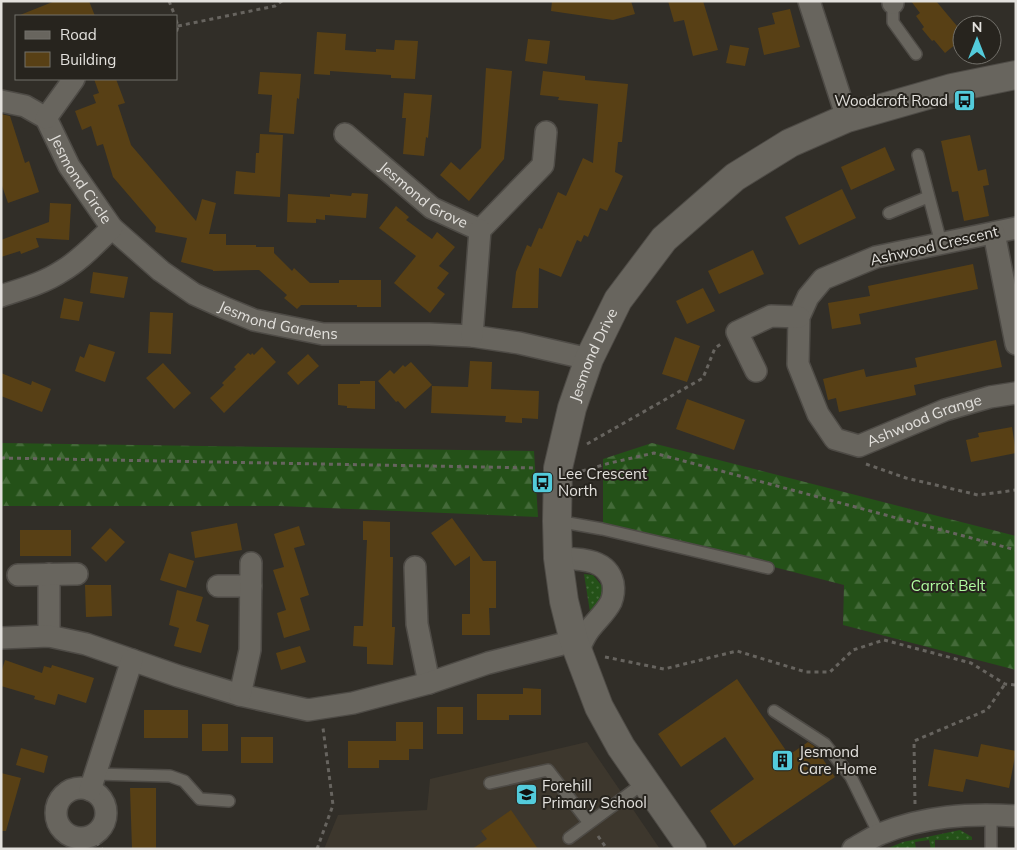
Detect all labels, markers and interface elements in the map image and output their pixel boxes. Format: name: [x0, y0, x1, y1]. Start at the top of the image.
legend: [15, 15, 178, 80]
north arrow: [952, 15, 1002, 65]
text: N: [972, 18, 982, 36]
text: Road: [60, 25, 97, 44]
text: Building: [60, 50, 116, 69]
bus stop icon: Woodcroft Road: [952, 89, 976, 113]
place label: Woodcroft Road: [834, 91, 948, 110]
street label: Jesmond Circle: [46, 131, 116, 227]
street label: Jesmond Grove: [375, 157, 471, 232]
street label: Ashwood Crescent: [868, 222, 1000, 269]
street label: Jesmond Gardens: [216, 296, 338, 343]
street label: Jesmond Drive: [565, 305, 622, 404]
street label: Ashwood Grange: [864, 390, 984, 451]
place label: Lee Crescent North: [558, 464, 647, 500]
bus stop icon: Lee Crescent North: [530, 471, 554, 495]
park label: Carrot Belt: [911, 576, 985, 595]
place label: Jesmond Care Home: [799, 742, 877, 778]
building icon: Jesmond Care Home: [771, 749, 795, 773]
place label: Forehill Primary School: [542, 776, 647, 812]
school or university icon: Forehill Primary School: [514, 783, 538, 807]

